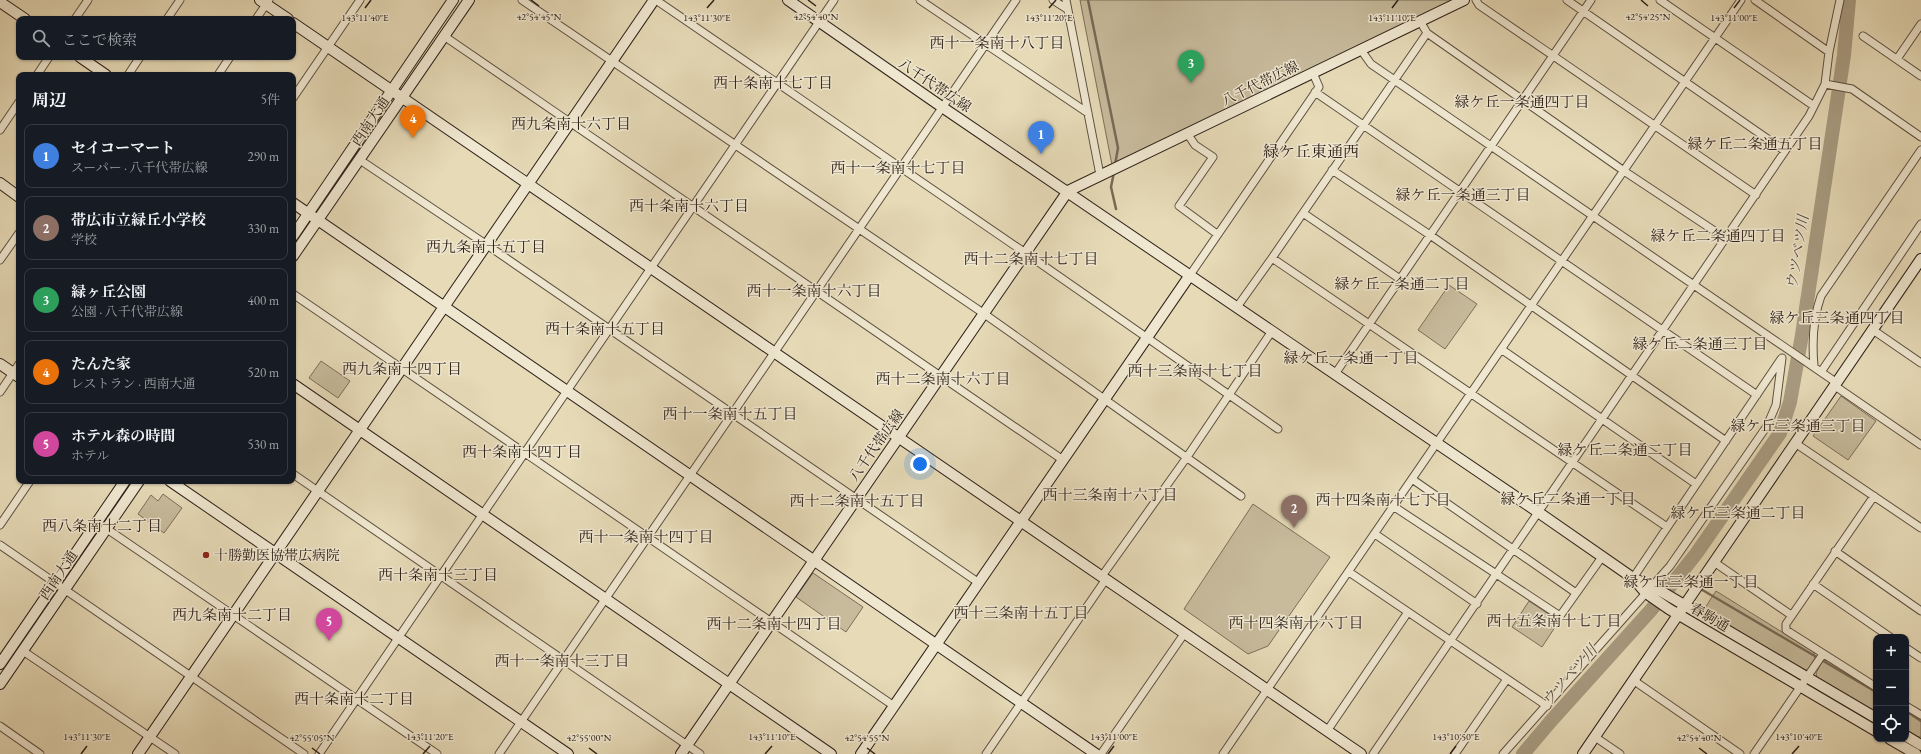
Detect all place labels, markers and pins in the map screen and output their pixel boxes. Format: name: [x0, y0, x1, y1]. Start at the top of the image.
pin: 3: [1178, 50, 1204, 83]
pin: 4: [400, 105, 426, 138]
pin: 1: [1028, 121, 1054, 154]
pin: 2: [1281, 495, 1307, 528]
place label: 十勝勤医協帯広病院: [214, 546, 340, 564]
marker: 十勝勤医協帯広病院: [201, 550, 211, 560]
pin: 5: [316, 608, 342, 641]

